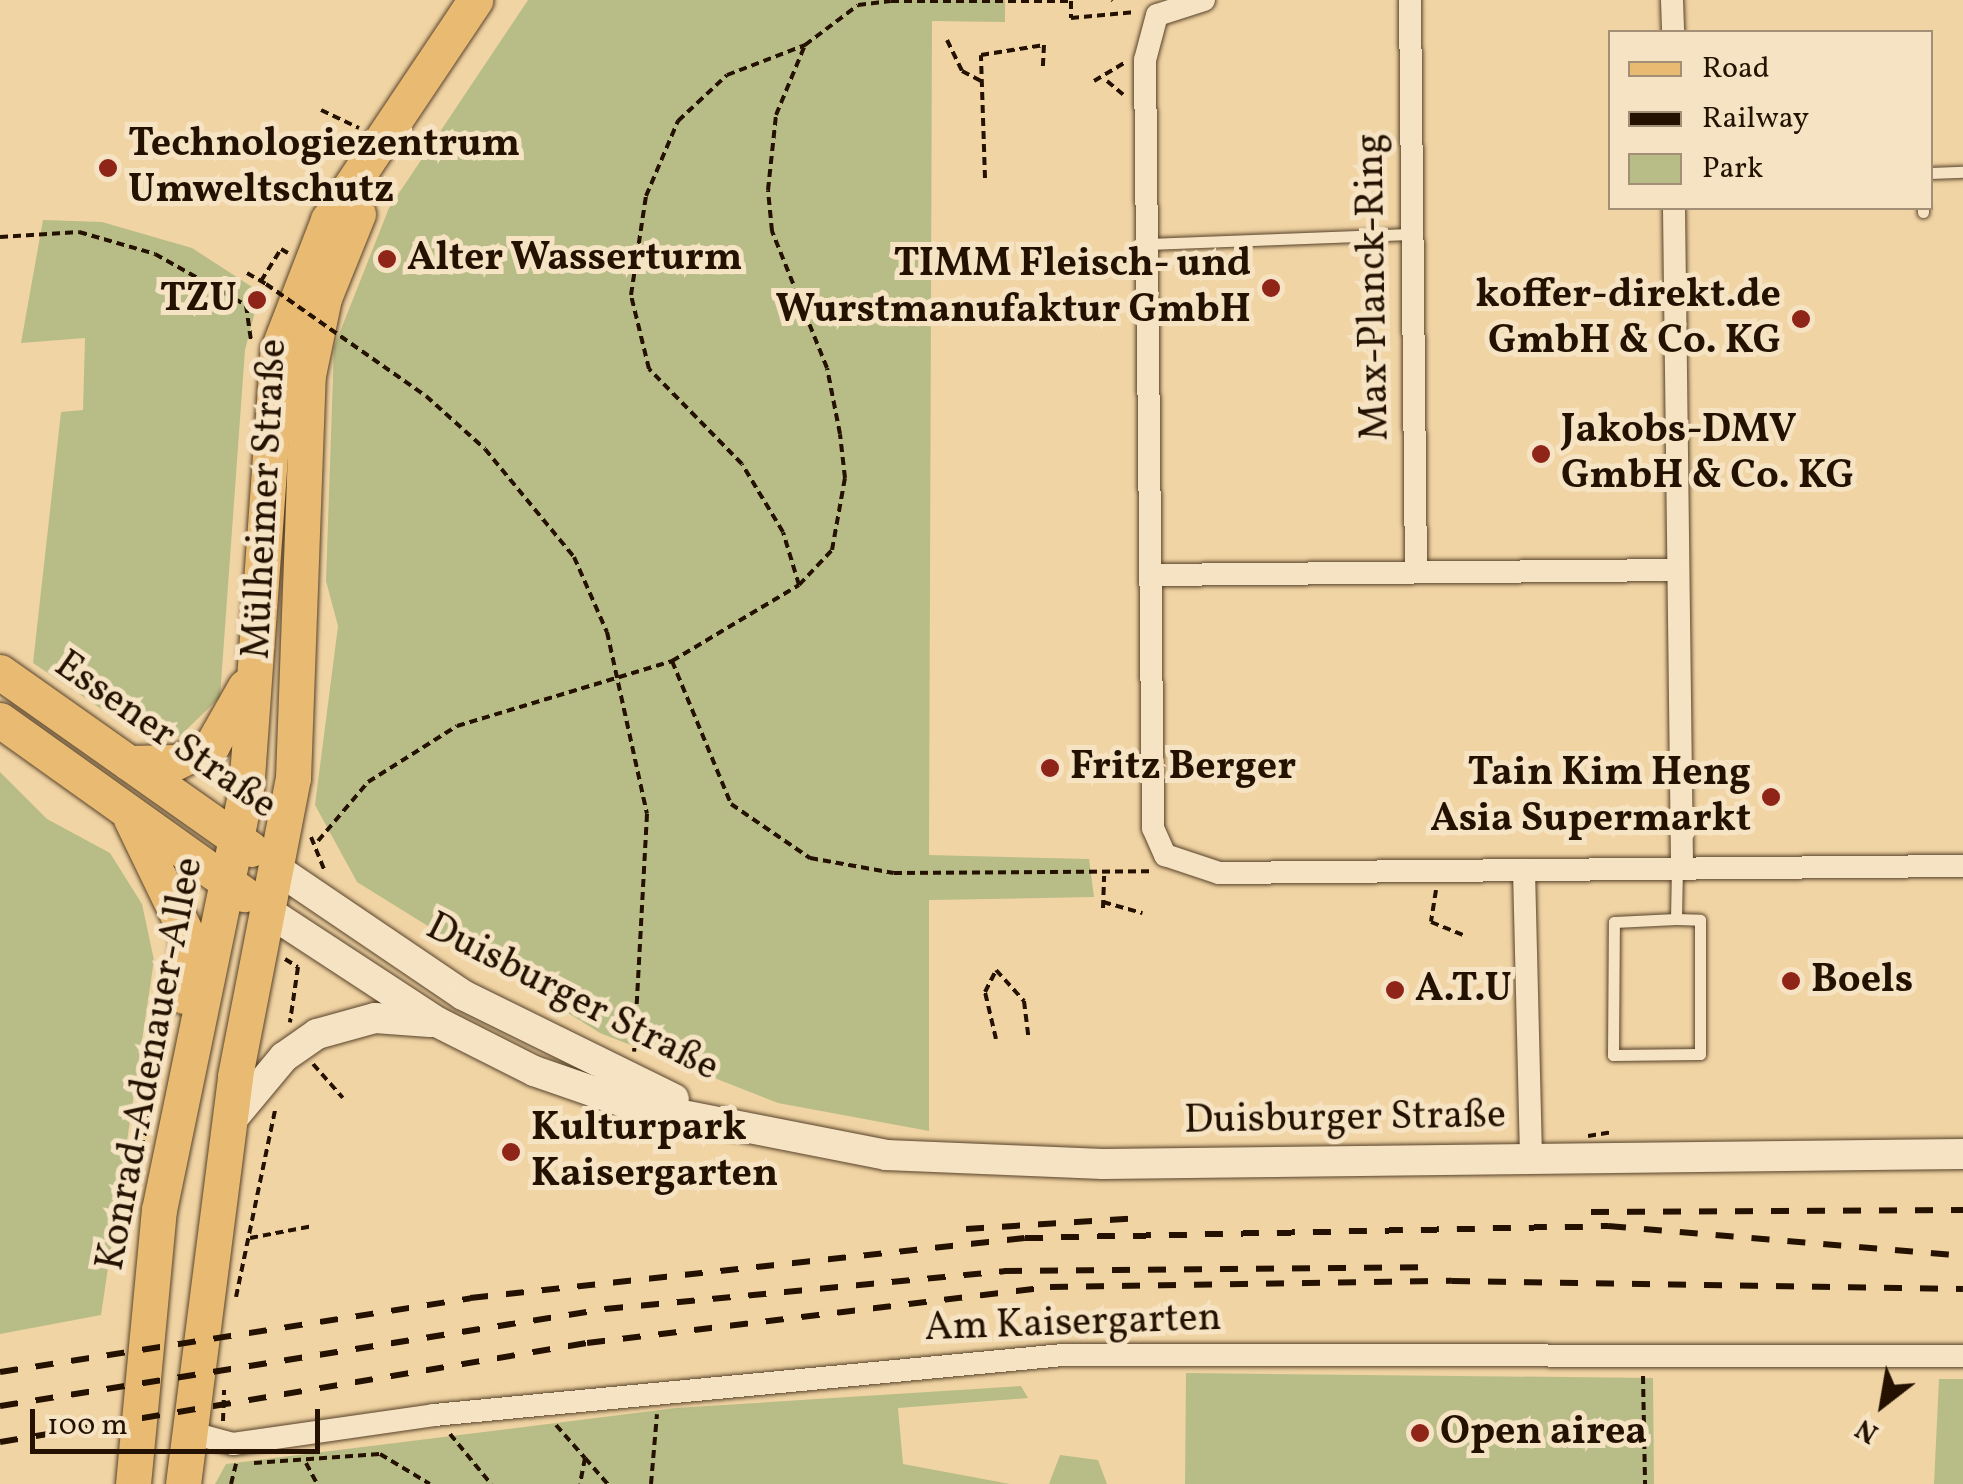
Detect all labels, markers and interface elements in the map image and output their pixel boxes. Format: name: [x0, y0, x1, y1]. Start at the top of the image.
legend: [1608, 30, 1933, 210]
text: Road: [1702, 48, 1770, 90]
text: Railway: [1702, 98, 1809, 140]
place label: Technologiezentrum Umweltschutz: [128, 121, 520, 215]
street label: Max-Planck-Ring: [1347, 133, 1401, 441]
text: Park: [1702, 148, 1763, 190]
marker: Technologiezentrum Umweltschutz: [97, 157, 119, 179]
place label: Alter Wasserturm: [407, 235, 743, 283]
place label: TIMM Fleisch- und Wurstmanufaktur GmbH: [775, 241, 1251, 335]
marker: Alter Wasserturm: [376, 248, 398, 270]
place label: koffer-direkt.de GmbH & Co. KG: [1475, 272, 1781, 366]
place label: TZU: [160, 276, 237, 324]
marker: TIMM Fleisch- und Wurstmanufaktur GmbH: [1260, 277, 1282, 299]
marker: TZU: [246, 289, 268, 311]
marker: koffer-direkt.de GmbH & Co. KG: [1790, 308, 1812, 330]
street label: Mülheimer Straße: [234, 338, 298, 660]
place label: Jakobs-DMV GmbH & Co. KG: [1561, 407, 1854, 501]
marker: Jakobs-DMV GmbH & Co. KG: [1530, 443, 1552, 465]
street label: Essener Straße: [45, 642, 285, 830]
place label: Fritz Berger: [1070, 744, 1296, 792]
place label: Tain Kim Heng Asia Supermarkt: [1430, 750, 1751, 844]
marker: Fritz Berger: [1039, 757, 1061, 779]
marker: Tain Kim Heng Asia Supermarkt: [1760, 786, 1782, 808]
street label: Konrad-Adenauer-Allee: [87, 853, 215, 1275]
street label: Duisburger Straße: [418, 904, 726, 1092]
place label: Boels: [1811, 957, 1913, 1005]
place label: A.T.U: [1415, 966, 1512, 1014]
marker: Boels: [1780, 970, 1802, 992]
marker: A.T.U: [1384, 979, 1406, 1001]
street label: Duisburger Straße: [1184, 1092, 1506, 1146]
place label: Kulturpark Kaisergarten: [531, 1105, 778, 1199]
marker: Kulturpark Kaisergarten: [500, 1141, 522, 1163]
street label: Am Kaisergarten: [924, 1295, 1222, 1353]
north arrow: [1833, 1354, 1933, 1454]
scale bar: [35, 1389, 325, 1451]
text: 100 m: [47, 1405, 128, 1447]
text: N: [1849, 1408, 1886, 1452]
place label: Open airea: [1440, 1409, 1647, 1457]
marker: Open airea: [1409, 1422, 1431, 1444]

